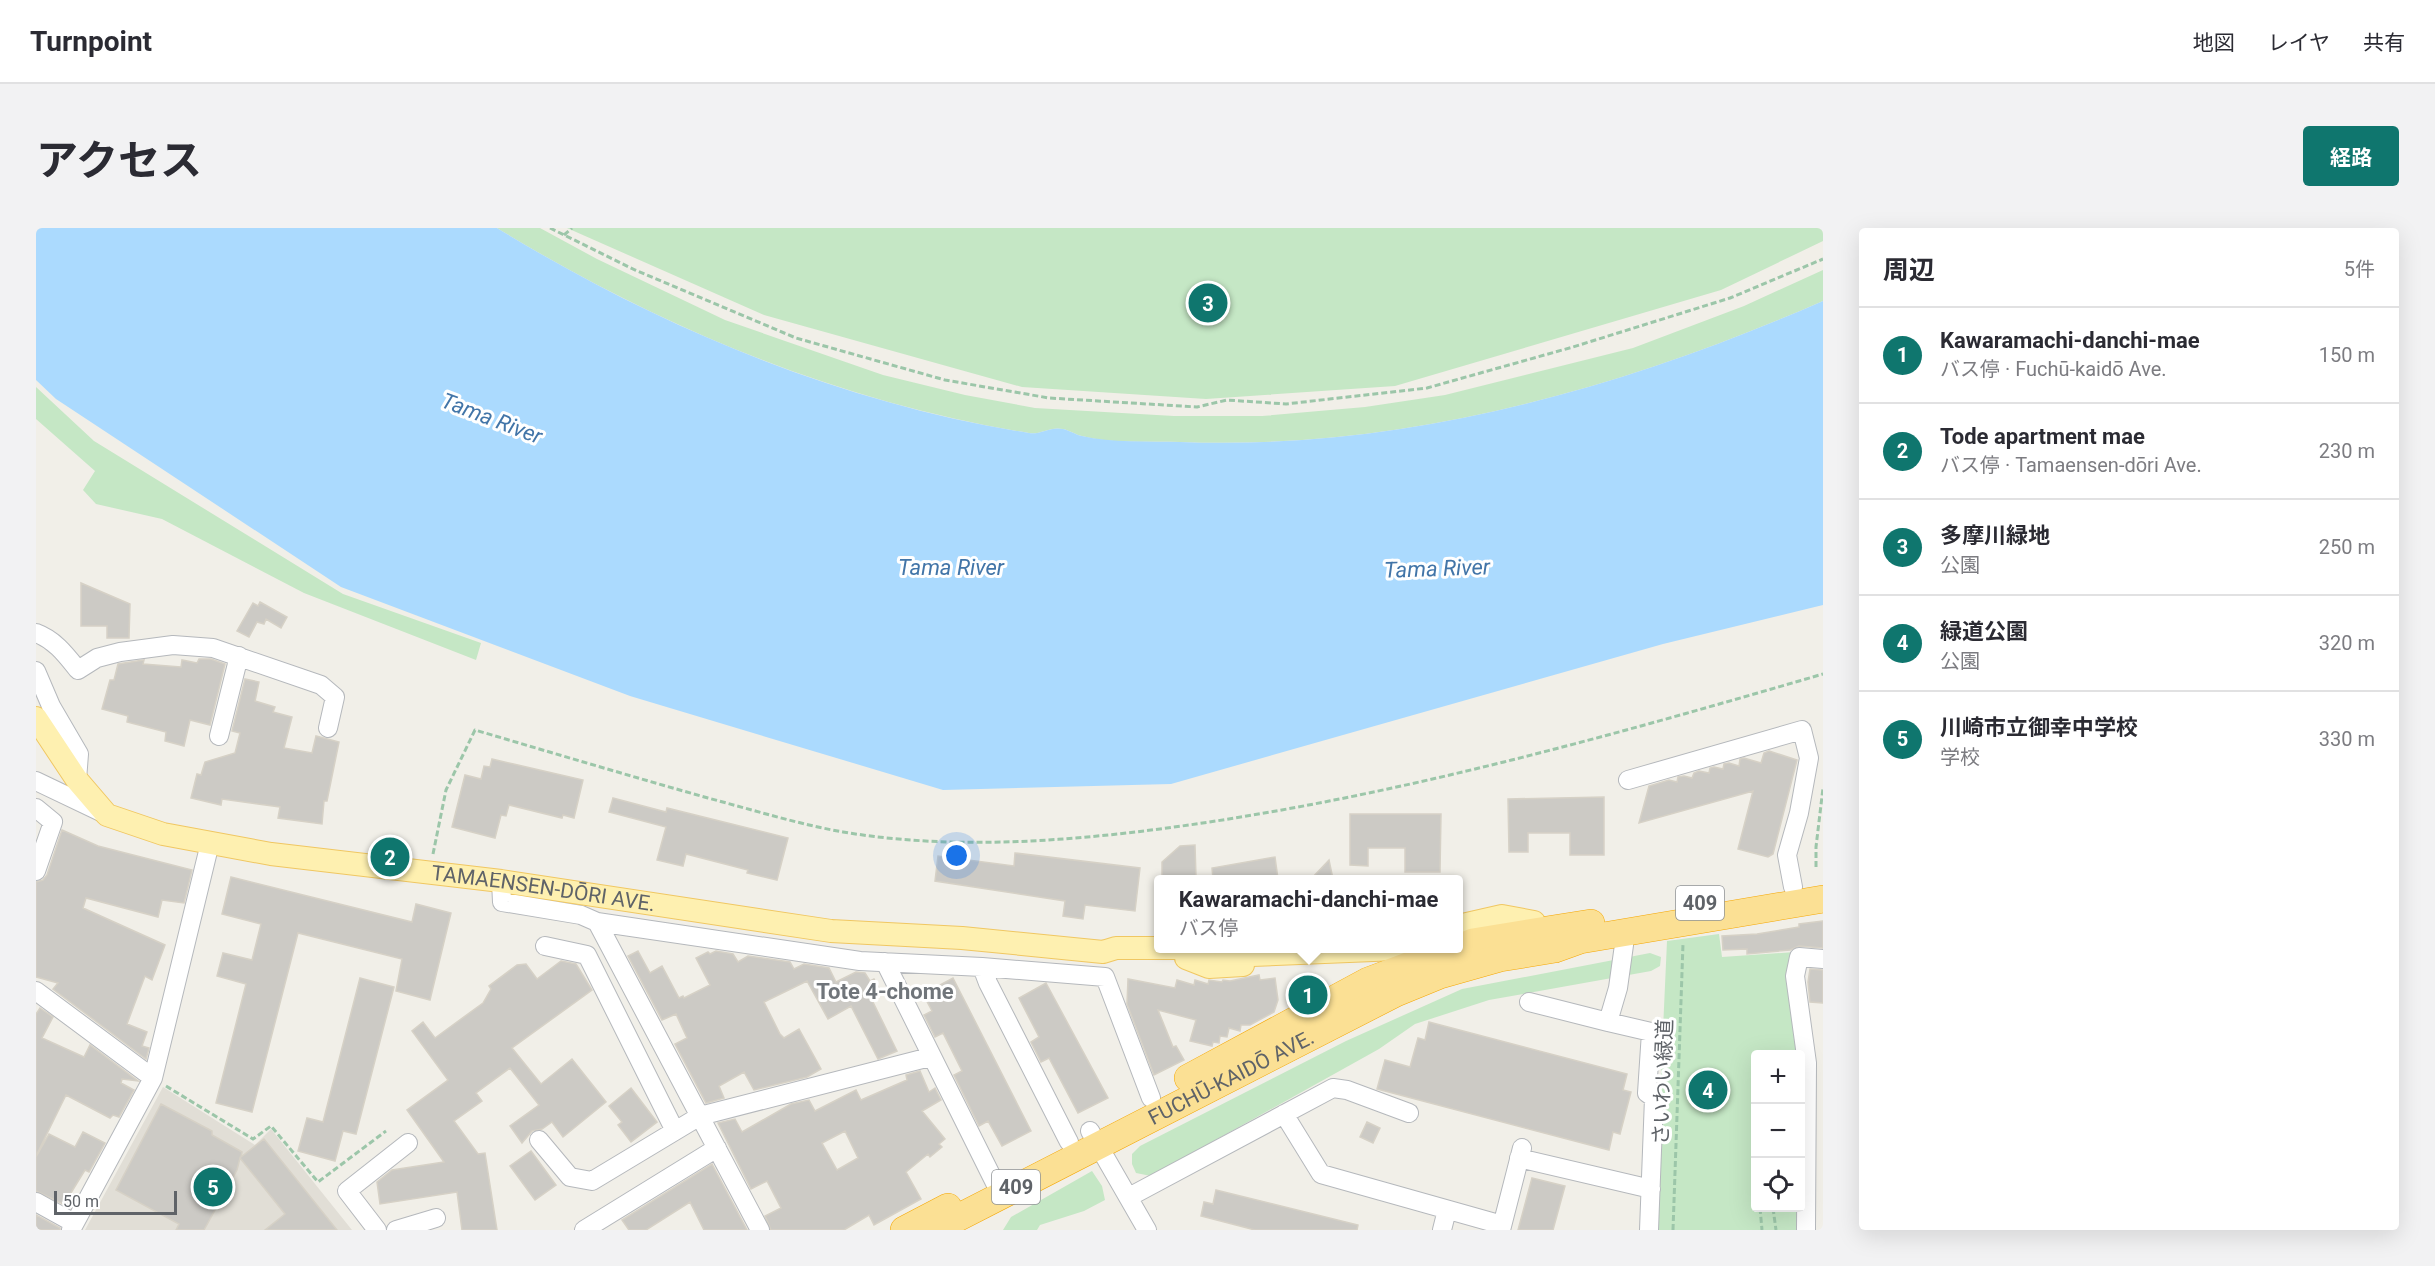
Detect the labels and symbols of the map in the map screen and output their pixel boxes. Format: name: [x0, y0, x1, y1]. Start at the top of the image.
pin: 3: [1188, 280, 1228, 326]
water label: Tama River: [438, 388, 546, 449]
water label: Tama River: [1384, 554, 1491, 583]
water label: Tama River: [898, 555, 1005, 580]
pin: 2: [370, 834, 410, 880]
your location: [942, 841, 971, 870]
street label: TAMAENSEN-DŌRI AVE.: [430, 861, 657, 916]
road number: 409: [1676, 886, 1724, 920]
pin: 1: [1288, 972, 1328, 1017]
district label: Tote 4-chome: [816, 979, 954, 1004]
street label: さいわい緑道: [1649, 1019, 1677, 1145]
street label: FUCHŪ-KAIDŌ AVE.: [1144, 1025, 1318, 1130]
pin: 4: [1688, 1068, 1728, 1112]
pin: 5: [194, 1164, 232, 1210]
road number: 409: [992, 1170, 1040, 1204]
scale bar: [54, 1188, 177, 1216]

